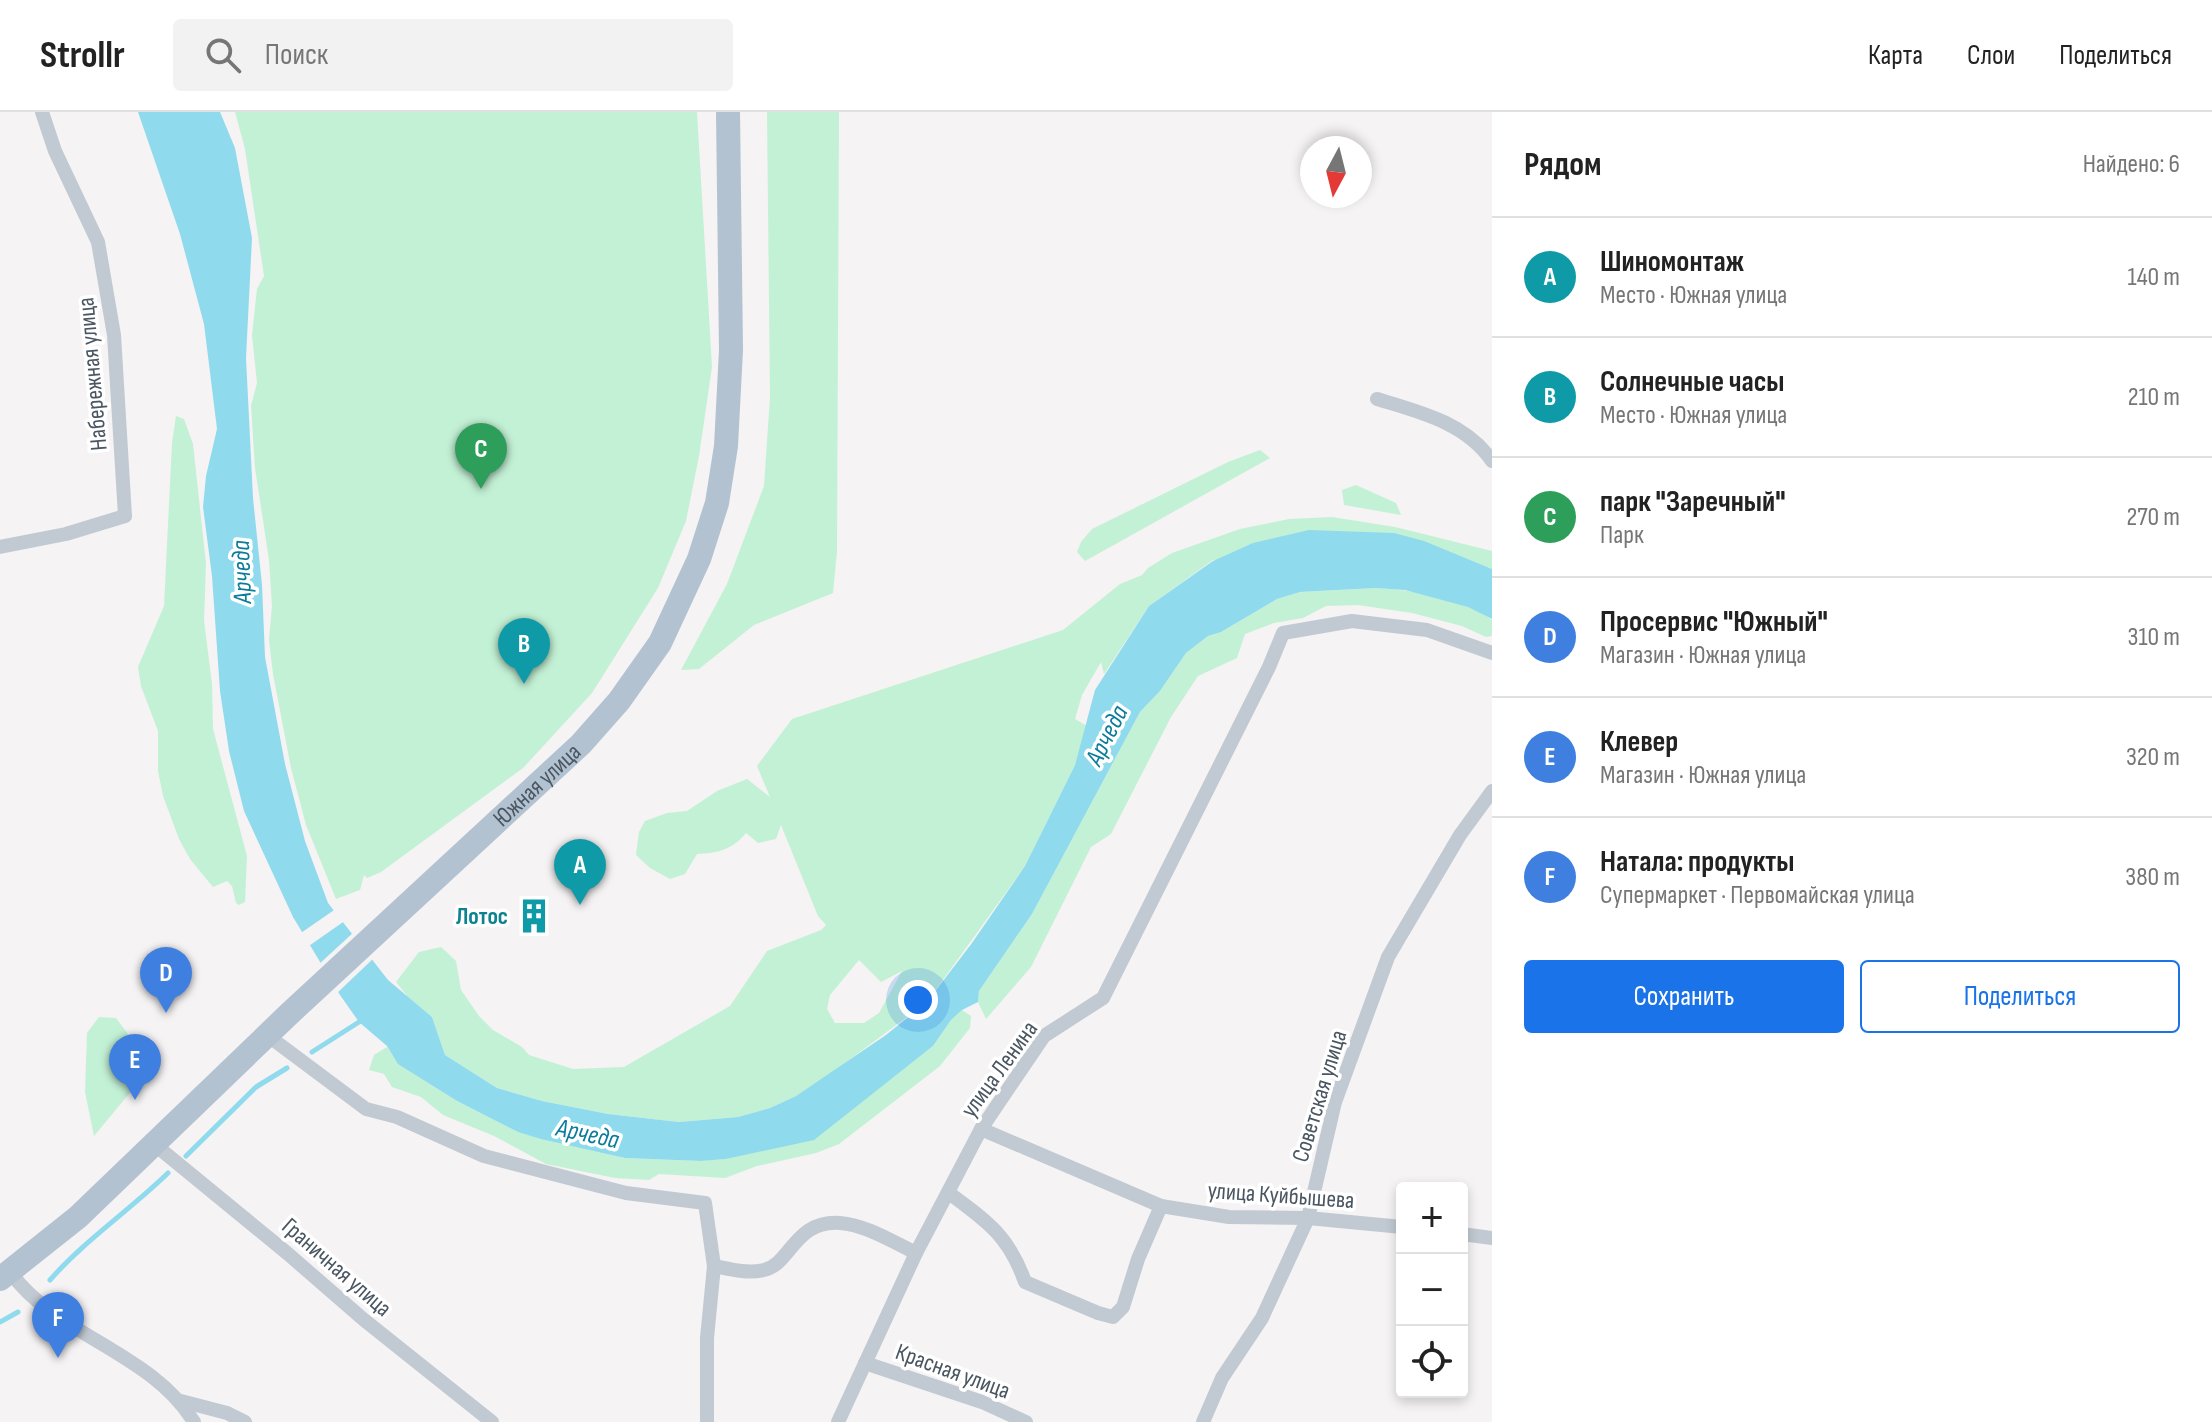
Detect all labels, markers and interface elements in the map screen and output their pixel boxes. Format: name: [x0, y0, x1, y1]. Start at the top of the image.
search box: [173, 19, 733, 91]
text: Strollr: [40, 33, 125, 78]
icon: search: [201, 33, 245, 77]
text: Поиск: [265, 37, 328, 73]
text: Карта: [1868, 39, 1923, 72]
text: Слои: [1967, 39, 2015, 72]
text: Поделиться: [2059, 39, 2172, 72]
north arrow: [1300, 136, 1372, 208]
text: Рядом: [1524, 144, 1602, 185]
text: Найдено: 6: [2083, 149, 2180, 180]
text: Шиномонтаж: [1600, 244, 1744, 280]
text: A: [1544, 262, 1556, 293]
text: 140 m: [2128, 262, 2180, 293]
text: Место · Южная улица: [1600, 280, 1787, 311]
street label: Набережная улица: [71, 296, 114, 452]
text: Солнечные часы: [1600, 364, 1784, 400]
text: B: [1544, 382, 1556, 413]
text: 210 m: [2128, 382, 2180, 413]
text: Место · Южная улица: [1600, 400, 1787, 431]
pin: C: [455, 423, 507, 489]
text: парк "Заречный": [1600, 484, 1786, 520]
text: C: [1543, 502, 1557, 533]
text: 270 m: [2127, 502, 2180, 533]
text: Парк: [1600, 520, 1644, 551]
water label: Арчеда: [226, 539, 259, 605]
text: Просервис "Южный": [1600, 604, 1828, 640]
pin: B: [498, 618, 550, 684]
text: D: [1543, 622, 1557, 653]
text: 310 m: [2128, 622, 2180, 653]
text: Магазин · Южная улица: [1600, 640, 1806, 671]
water label: Арчеда: [1079, 700, 1136, 772]
text: Клевер: [1600, 724, 1678, 760]
street label: Южная улица: [487, 737, 587, 833]
text: E: [1544, 742, 1556, 773]
text: 320 m: [2126, 742, 2180, 773]
text: Магазин · Южная улица: [1600, 760, 1806, 791]
pin: A: [554, 839, 606, 905]
text: Натала: продукты: [1600, 844, 1794, 880]
text: F: [1545, 862, 1555, 893]
text: 380 m: [2125, 862, 2180, 893]
text: Супермаркет · Первомайская улица: [1600, 880, 1915, 911]
building icon: Лотос: [515, 897, 553, 935]
place label: Лотос: [456, 902, 508, 931]
pin: D: [140, 947, 192, 1013]
button: Сохранить: [1524, 960, 1844, 1033]
button: Поделиться: [1860, 960, 2180, 1033]
your location: [898, 980, 938, 1020]
street label: улица Ленина: [955, 1015, 1044, 1123]
street label: Советская улица: [1286, 1027, 1353, 1166]
pin: E: [109, 1034, 161, 1100]
water label: Арчеда: [553, 1113, 622, 1156]
street label: улица Куйбышева: [1207, 1176, 1355, 1215]
map controls: [1396, 1182, 1468, 1398]
button: +: [1396, 1182, 1468, 1254]
street label: Граничная улица: [276, 1212, 397, 1323]
button: −: [1396, 1254, 1468, 1326]
pin: F: [32, 1292, 84, 1358]
button: locate: [1396, 1326, 1468, 1398]
street label: Красная улица: [892, 1337, 1014, 1406]

